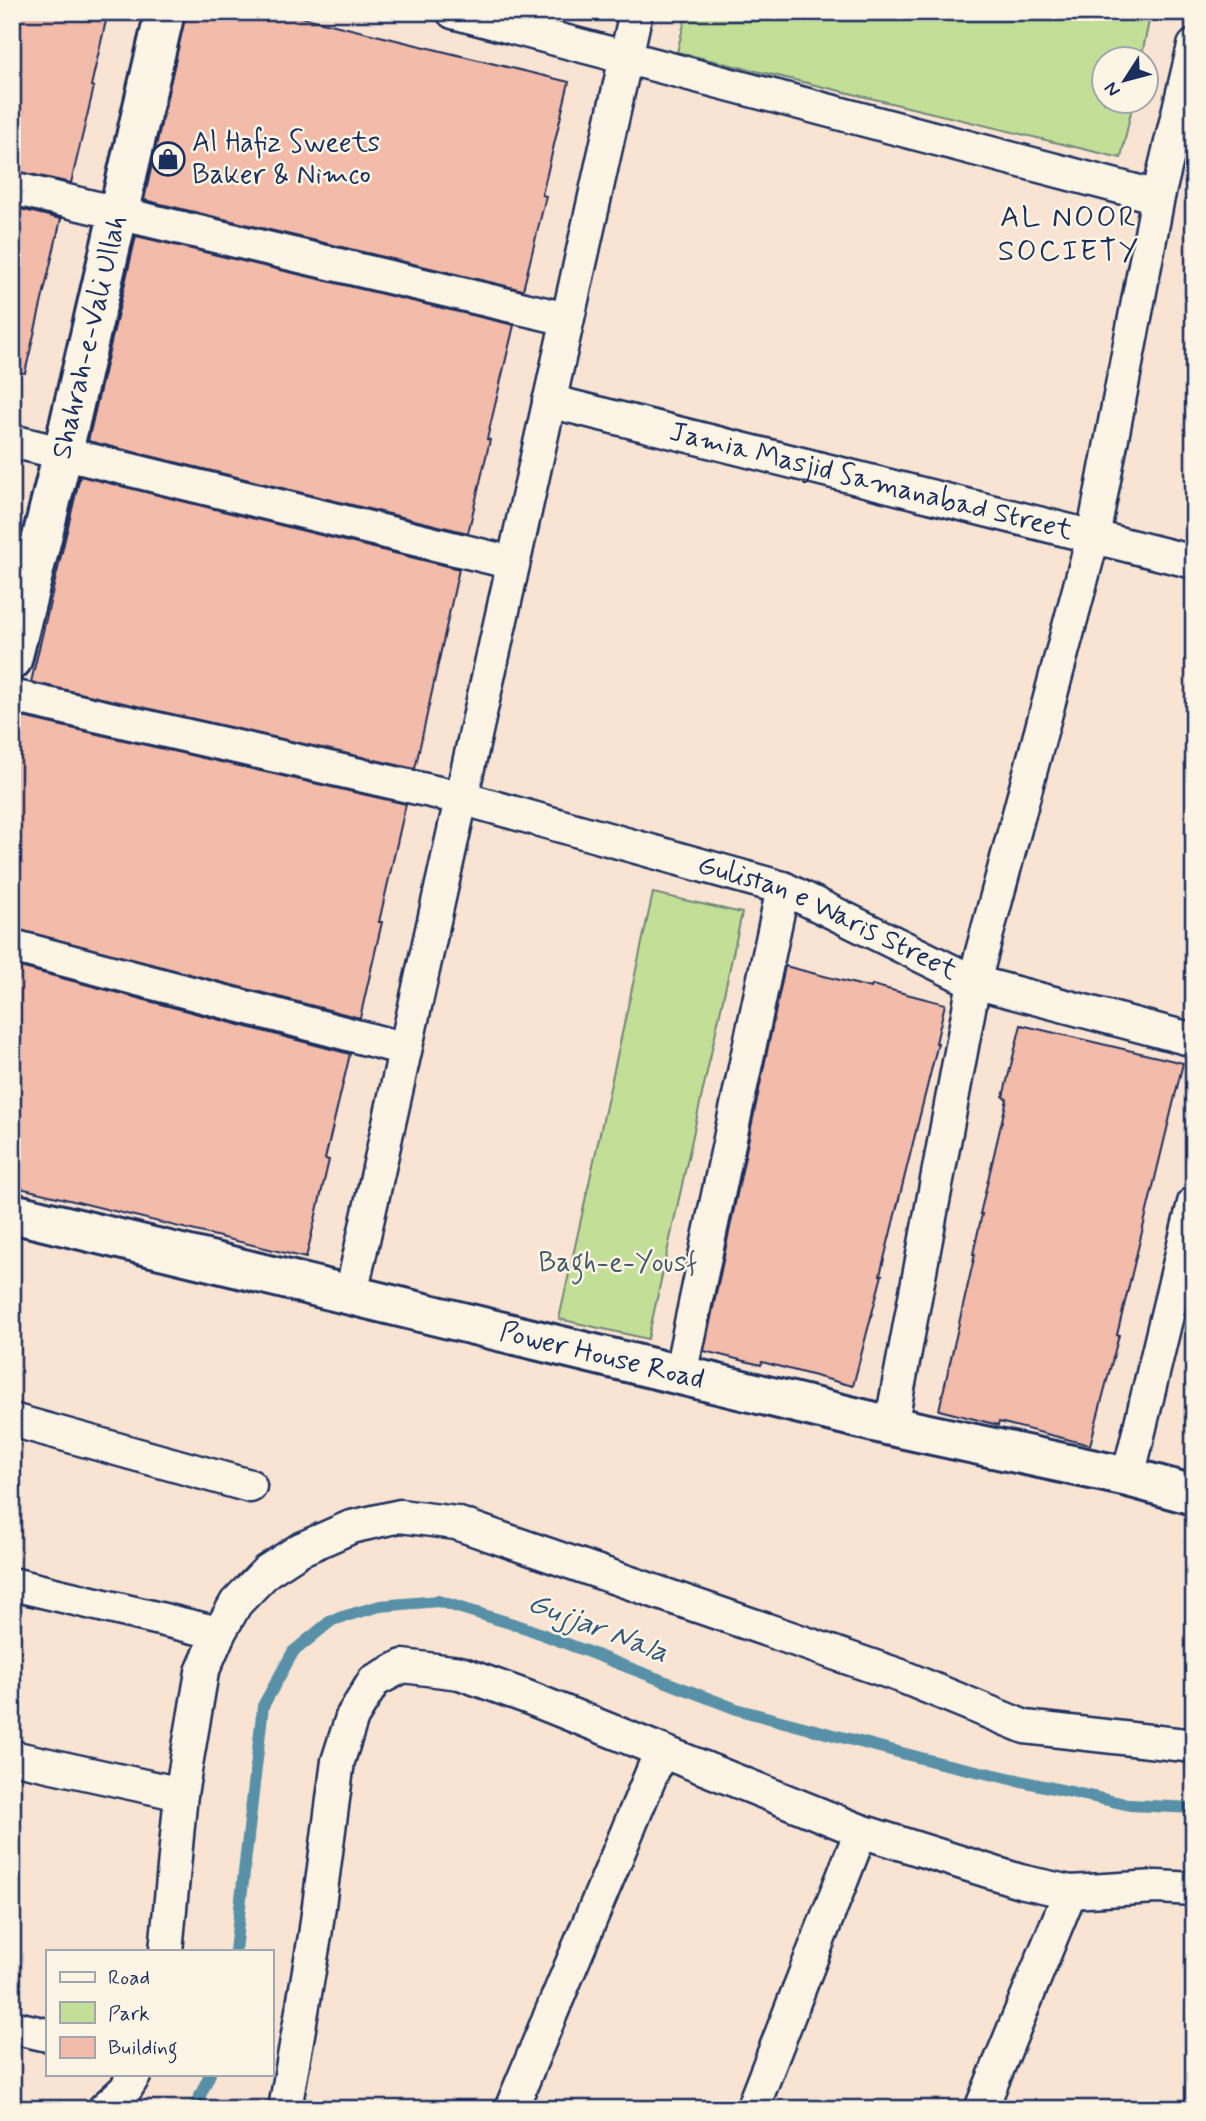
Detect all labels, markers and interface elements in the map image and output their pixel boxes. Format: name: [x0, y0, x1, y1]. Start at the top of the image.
north arrow: [1090, 46, 1160, 116]
text: N: [1099, 77, 1126, 102]
place label: Al Hafiz Sweets Baker & Nimco: [192, 125, 380, 194]
shop icon: Al Hafiz Sweets Baker & Nimco: [149, 140, 187, 178]
district label: AL NOOR SOCIETY: [998, 198, 1140, 271]
street label: Shahrah-e-Vali Ullah: [43, 212, 136, 463]
street label: Jamia Masjid Samanabad Street: [666, 413, 1077, 550]
street label: Gulistan e Waris Street: [694, 847, 964, 990]
park label: Bagh-e-Yousf: [539, 1245, 697, 1285]
street label: Power House Road: [496, 1313, 708, 1399]
water label: Gujjar Nala: [522, 1583, 674, 1673]
legend: [46, 1950, 273, 2076]
text: Road: [108, 1964, 150, 1992]
text: Park: [108, 2000, 150, 2028]
text: Building: [108, 2034, 178, 2064]

